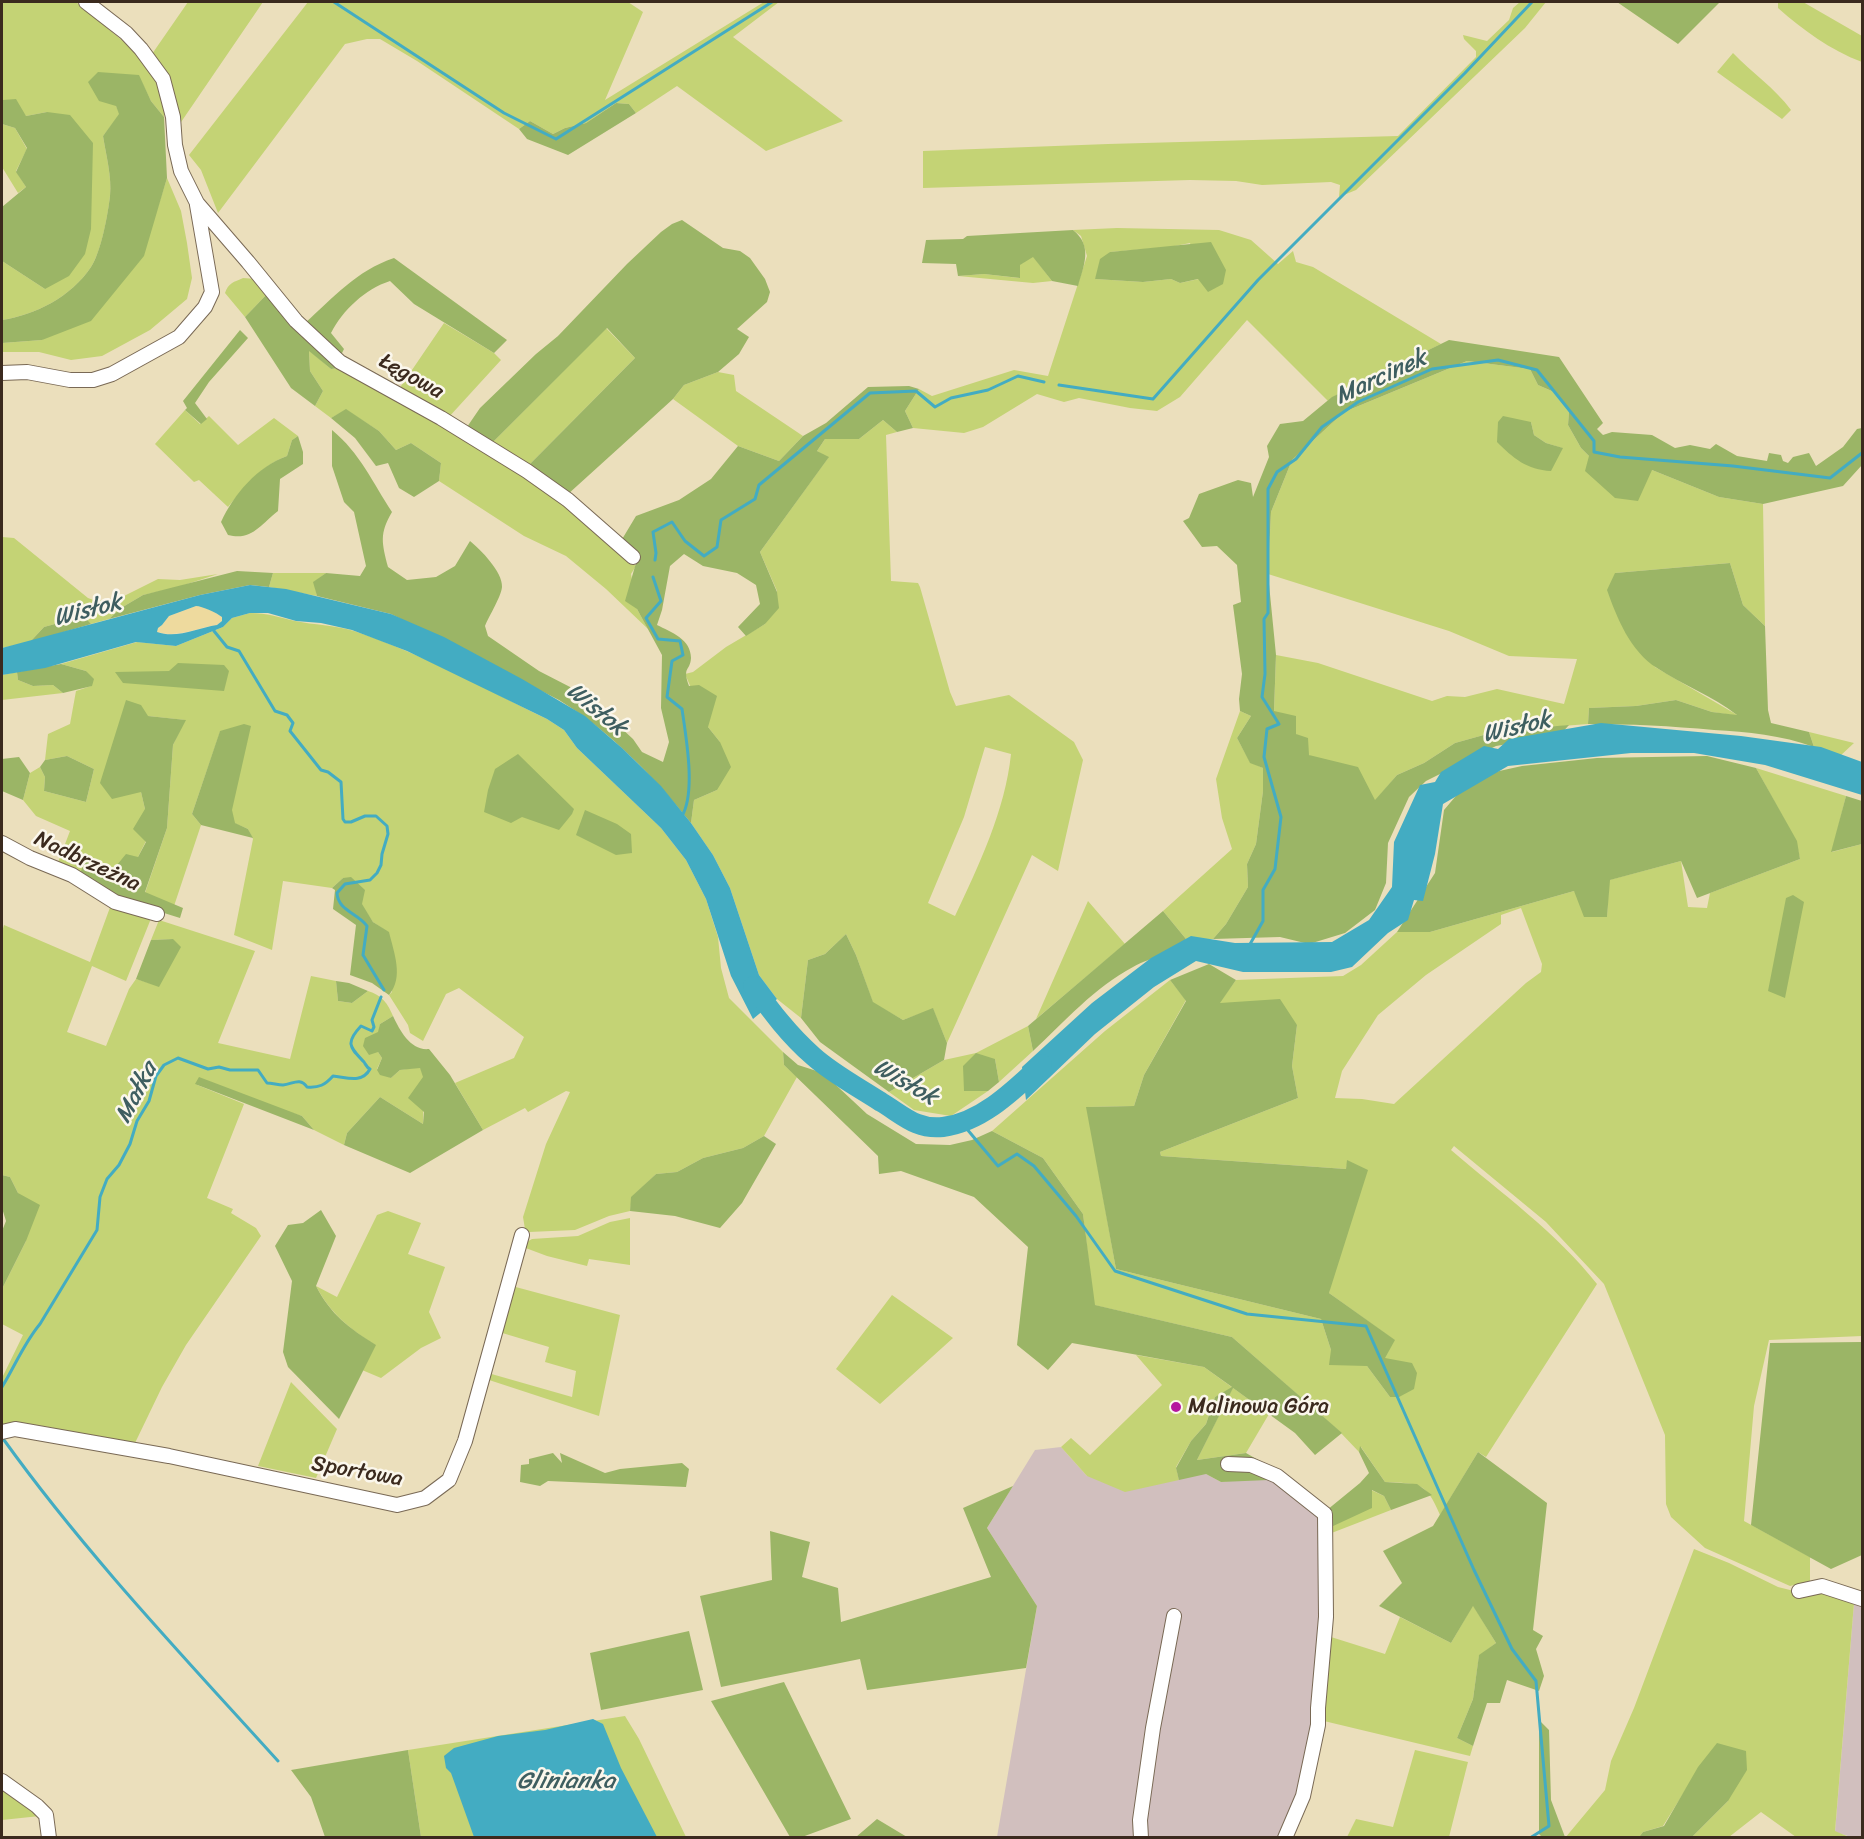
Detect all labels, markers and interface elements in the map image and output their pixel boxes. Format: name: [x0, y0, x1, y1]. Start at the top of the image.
water label: Marcinek: [1331, 344, 1431, 412]
street label: Łęgowa: [374, 348, 448, 406]
water label: Wisłok: [51, 589, 125, 633]
water label: Wisłok: [560, 677, 632, 743]
water label: Wisłok: [1480, 706, 1554, 750]
street label: Nadbrzeżna: [30, 826, 144, 898]
water label: Wisłok: [868, 1053, 942, 1113]
water label: Małka: [110, 1058, 164, 1128]
place label: Malinowa Góra: [1188, 1394, 1329, 1420]
marker: Malinowa Góra: [1169, 1400, 1183, 1414]
street label: Sportowa: [309, 1451, 405, 1493]
water label: Glinianka: [517, 1768, 615, 1796]

